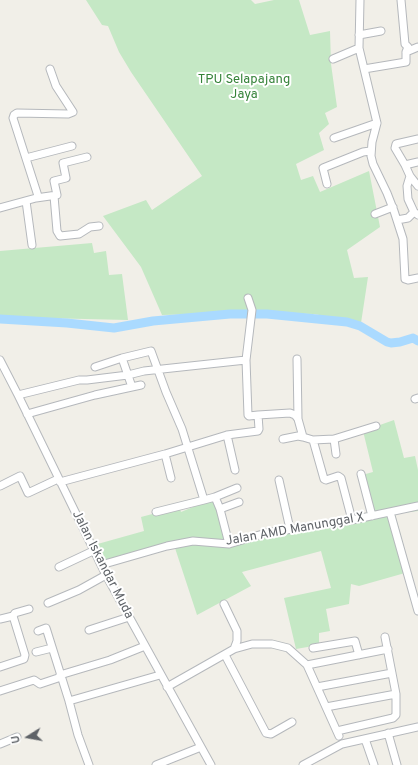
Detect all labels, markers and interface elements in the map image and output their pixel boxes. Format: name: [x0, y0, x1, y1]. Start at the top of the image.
park label: TPU Selapajang Jaya: [198, 72, 290, 103]
street label: Jalan Iskandar Muda: [68, 508, 136, 622]
street label: Jalan AMD Manunggal X: [224, 510, 366, 550]
north arrow: [8, 717, 48, 757]
text: U: [9, 734, 24, 744]

